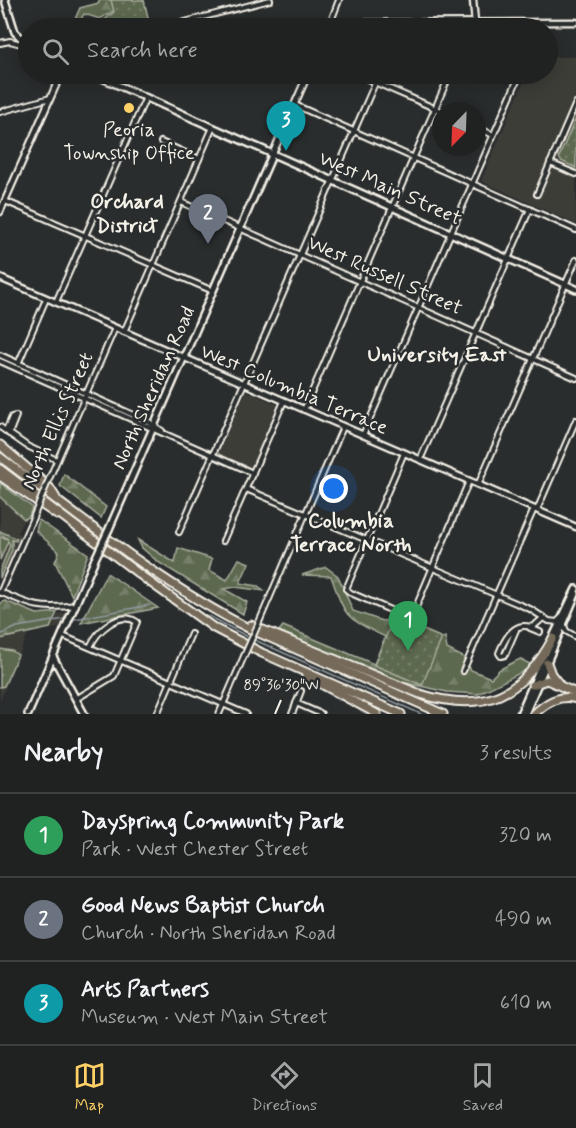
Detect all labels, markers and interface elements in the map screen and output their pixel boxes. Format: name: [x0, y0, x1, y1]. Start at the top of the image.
search box: [18, 18, 558, 84]
icon: search: [39, 35, 72, 68]
text: Search here: [87, 37, 198, 65]
marker: Peoria Township Office: [122, 101, 136, 115]
pin: 3: [266, 102, 306, 151]
north arrow: [432, 102, 486, 156]
place label: Peoria Township Office: [63, 117, 195, 167]
street label: West Main Street: [314, 145, 466, 233]
district label: Orchard District: [90, 188, 164, 240]
pin: 2: [188, 194, 228, 244]
street label: West Russell Street: [303, 230, 467, 322]
street label: North Sheridan Road: [106, 302, 202, 474]
street label: West Columbia Terrace: [196, 338, 392, 442]
district label: University East: [368, 341, 507, 369]
street label: North Ellis Street: [16, 348, 100, 494]
your location: [319, 474, 348, 503]
district label: Columbia Terrace North: [290, 507, 412, 559]
pin: 1: [388, 602, 428, 651]
text: 89°36'30"W: [243, 676, 319, 696]
text: Nearby: [24, 736, 103, 770]
text: 3 results: [480, 740, 552, 767]
text: Dayspring Community Park: [81, 808, 344, 836]
text: 1: [39, 822, 48, 849]
text: 320 m: [499, 822, 552, 849]
text: Park · West Chester Street: [81, 836, 308, 863]
text: Good News Baptist Church: [81, 892, 325, 920]
text: 2: [39, 906, 48, 933]
text: 490 m: [495, 906, 552, 933]
text: Church · North Sheridan Road: [81, 920, 336, 947]
text: Arts Partners: [81, 976, 209, 1004]
text: 3: [39, 990, 48, 1017]
text: 610 m: [500, 990, 552, 1017]
text: Museum · West Main Street: [81, 1004, 328, 1031]
tab: Map: [73, 1059, 106, 1116]
tab: Directions: [251, 1059, 317, 1116]
tab: Saved: [463, 1059, 503, 1116]

